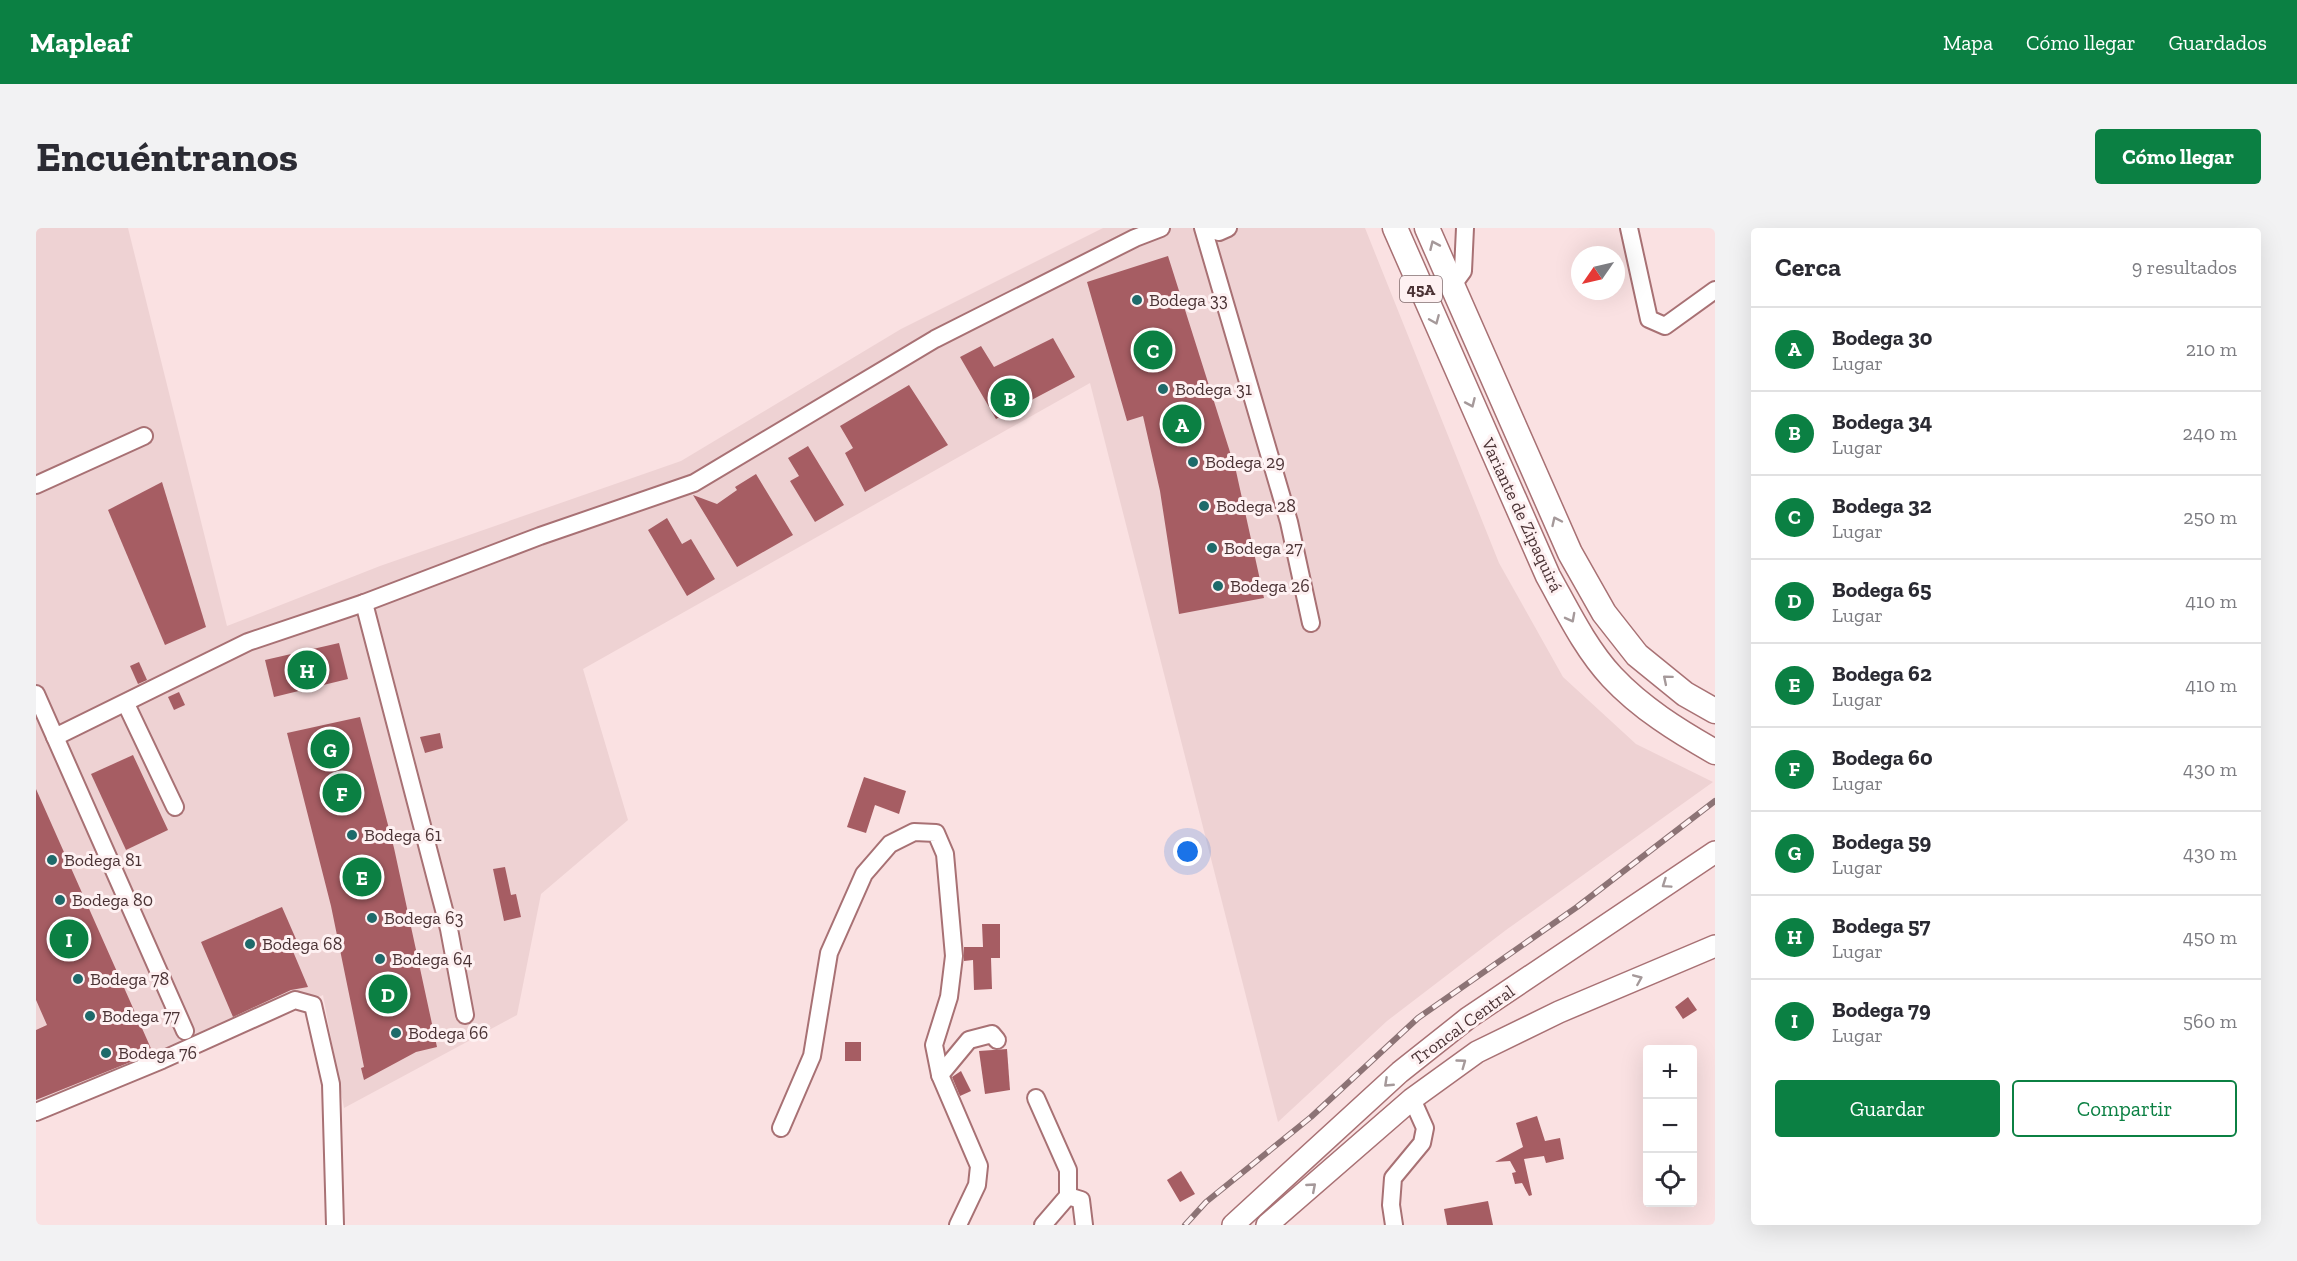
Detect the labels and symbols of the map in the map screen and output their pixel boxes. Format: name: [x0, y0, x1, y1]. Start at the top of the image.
one-way arrow: [1430, 241, 1442, 252]
north arrow: [1571, 246, 1625, 300]
road number: 45A: [1400, 276, 1442, 302]
place label: Bodega 33: [1149, 289, 1228, 311]
marker: Bodega 33: [1130, 293, 1144, 307]
one-way arrow: [1428, 314, 1440, 325]
pin: C: [1134, 328, 1172, 372]
pin: B: [990, 376, 1030, 420]
place label: Bodega 31: [1175, 378, 1252, 400]
marker: Bodega 31: [1156, 382, 1170, 396]
one-way arrow: [1464, 396, 1476, 407]
pin: A: [1162, 402, 1202, 446]
street label: Variante de Zipaquirá: [1476, 434, 1567, 596]
place label: Bodega 29: [1205, 451, 1285, 473]
marker: Bodega 29: [1186, 455, 1200, 469]
place label: Bodega 28: [1216, 495, 1296, 517]
marker: Bodega 28: [1197, 499, 1211, 513]
one-way arrow: [1551, 517, 1563, 528]
place label: Bodega 27: [1224, 537, 1303, 559]
marker: Bodega 27: [1205, 541, 1219, 555]
place label: Bodega 26: [1230, 575, 1310, 597]
marker: Bodega 26: [1211, 579, 1225, 593]
one-way arrow: [1564, 612, 1575, 622]
pin: H: [288, 648, 326, 692]
one-way arrow: [1662, 675, 1673, 686]
pin: G: [310, 726, 350, 772]
pin: F: [322, 770, 362, 816]
place label: Bodega 61: [364, 824, 442, 846]
marker: Bodega 61: [345, 828, 359, 842]
your location: [1173, 837, 1202, 866]
place label: Bodega 81: [64, 849, 142, 871]
marker: Bodega 81: [45, 853, 59, 867]
pin: E: [342, 854, 382, 900]
one-way arrow: [1662, 877, 1673, 888]
place label: Bodega 80: [72, 889, 153, 911]
marker: Bodega 80: [53, 893, 67, 907]
place label: Bodega 63: [384, 907, 464, 929]
marker: Bodega 63: [365, 911, 379, 925]
pin: I: [50, 916, 88, 962]
place label: Bodega 68: [262, 933, 342, 955]
marker: Bodega 68: [243, 937, 257, 951]
place label: Bodega 64: [392, 948, 473, 970]
marker: Bodega 64: [373, 952, 387, 966]
place label: Bodega 78: [90, 968, 169, 990]
marker: Bodega 78: [71, 972, 85, 986]
pin: D: [368, 972, 408, 1017]
one-way arrow: [1631, 974, 1642, 986]
street label: Troncal Central: [1407, 980, 1519, 1070]
place label: Bodega 77: [102, 1005, 181, 1027]
marker: Bodega 77: [83, 1009, 97, 1023]
place label: Bodega 66: [408, 1022, 488, 1044]
marker: Bodega 66: [389, 1026, 403, 1040]
place label: Bodega 76: [118, 1042, 197, 1064]
marker: Bodega 76: [99, 1046, 113, 1060]
one-way arrow: [1455, 1059, 1466, 1070]
one-way arrow: [1384, 1075, 1395, 1086]
one-way arrow: [1305, 1183, 1316, 1194]

